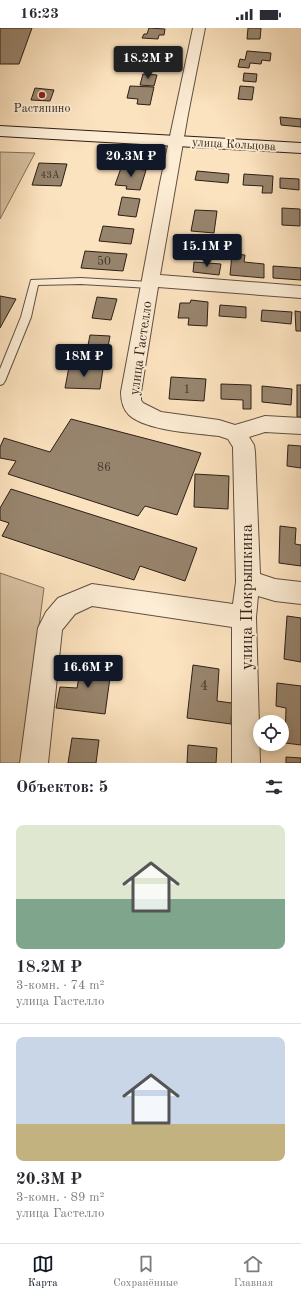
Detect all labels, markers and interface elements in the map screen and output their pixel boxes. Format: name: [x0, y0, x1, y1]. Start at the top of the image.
text: 16:23: [20, 7, 59, 22]
pin: 18.2M ₽: [111, 46, 185, 80]
text: 18.2M ₽: [123, 52, 173, 65]
marker: Растяпино: [37, 90, 47, 100]
place label: Растяпино: [14, 103, 70, 115]
street label: улица Кольцова: [192, 137, 276, 153]
pin: 20.3M ₽: [94, 144, 168, 178]
text: 20.3M ₽: [106, 150, 156, 163]
house number: 43А: [40, 170, 60, 180]
pin: 15.1M ₽: [170, 234, 244, 268]
text: 15.1M ₽: [182, 240, 232, 253]
house number: 50: [97, 255, 111, 268]
street label: улица Гастелло: [127, 300, 155, 396]
pin: 18M ₽: [56, 344, 112, 378]
text: 18M ₽: [64, 350, 104, 363]
house number: 1: [184, 384, 190, 396]
house number: 86: [97, 462, 111, 474]
street label: улица Покрышкина: [239, 523, 256, 670]
pin: 16.6M ₽: [51, 655, 125, 689]
text: 16.6M ₽: [63, 661, 113, 674]
house number: 4: [200, 679, 208, 693]
map controls: [253, 715, 289, 751]
button: locate: [253, 715, 289, 751]
icon: filters: [263, 776, 285, 798]
text: Объектов: 5: [16, 779, 108, 796]
icon: home: [115, 851, 187, 923]
text: 18.2M ₽: [16, 959, 82, 976]
text: 3-комн. · 74 m²: [16, 979, 104, 992]
text: улица Гастелло: [16, 995, 104, 1008]
icon: home: [115, 1063, 187, 1135]
text: 20.3M ₽: [16, 1171, 82, 1188]
text: 3-комн. · 89 m²: [16, 1191, 104, 1204]
text: улица Гастелло: [16, 1207, 104, 1220]
tab: Карта: [28, 1253, 58, 1291]
tab: Сохранённые: [113, 1253, 178, 1291]
tab: Главная: [234, 1253, 273, 1291]

